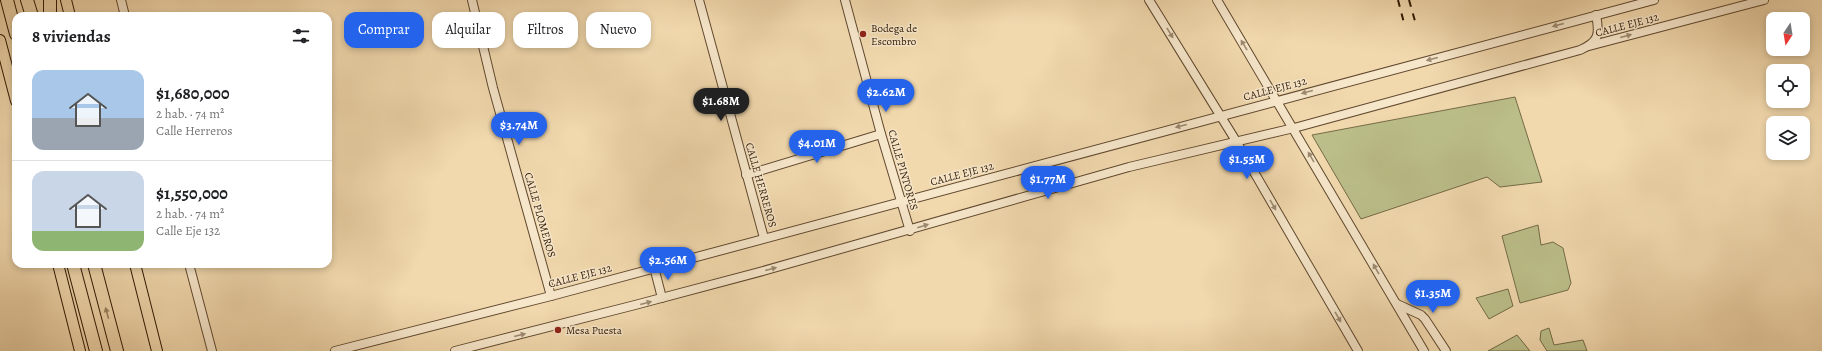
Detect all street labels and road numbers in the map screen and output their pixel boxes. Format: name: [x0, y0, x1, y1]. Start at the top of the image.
street label: CALLE EJE 132: [1594, 9, 1660, 41]
street label: CALLE EJE 132: [1242, 73, 1308, 105]
street label: CALLE PINTORES: [884, 128, 922, 212]
street label: CALLE HERREROS: [742, 141, 780, 229]
street label: CALLE EJE 132: [929, 158, 995, 190]
street label: CALLE PLOMEROS: [521, 171, 559, 259]
street label: CALLE EJE 132: [547, 260, 613, 292]

